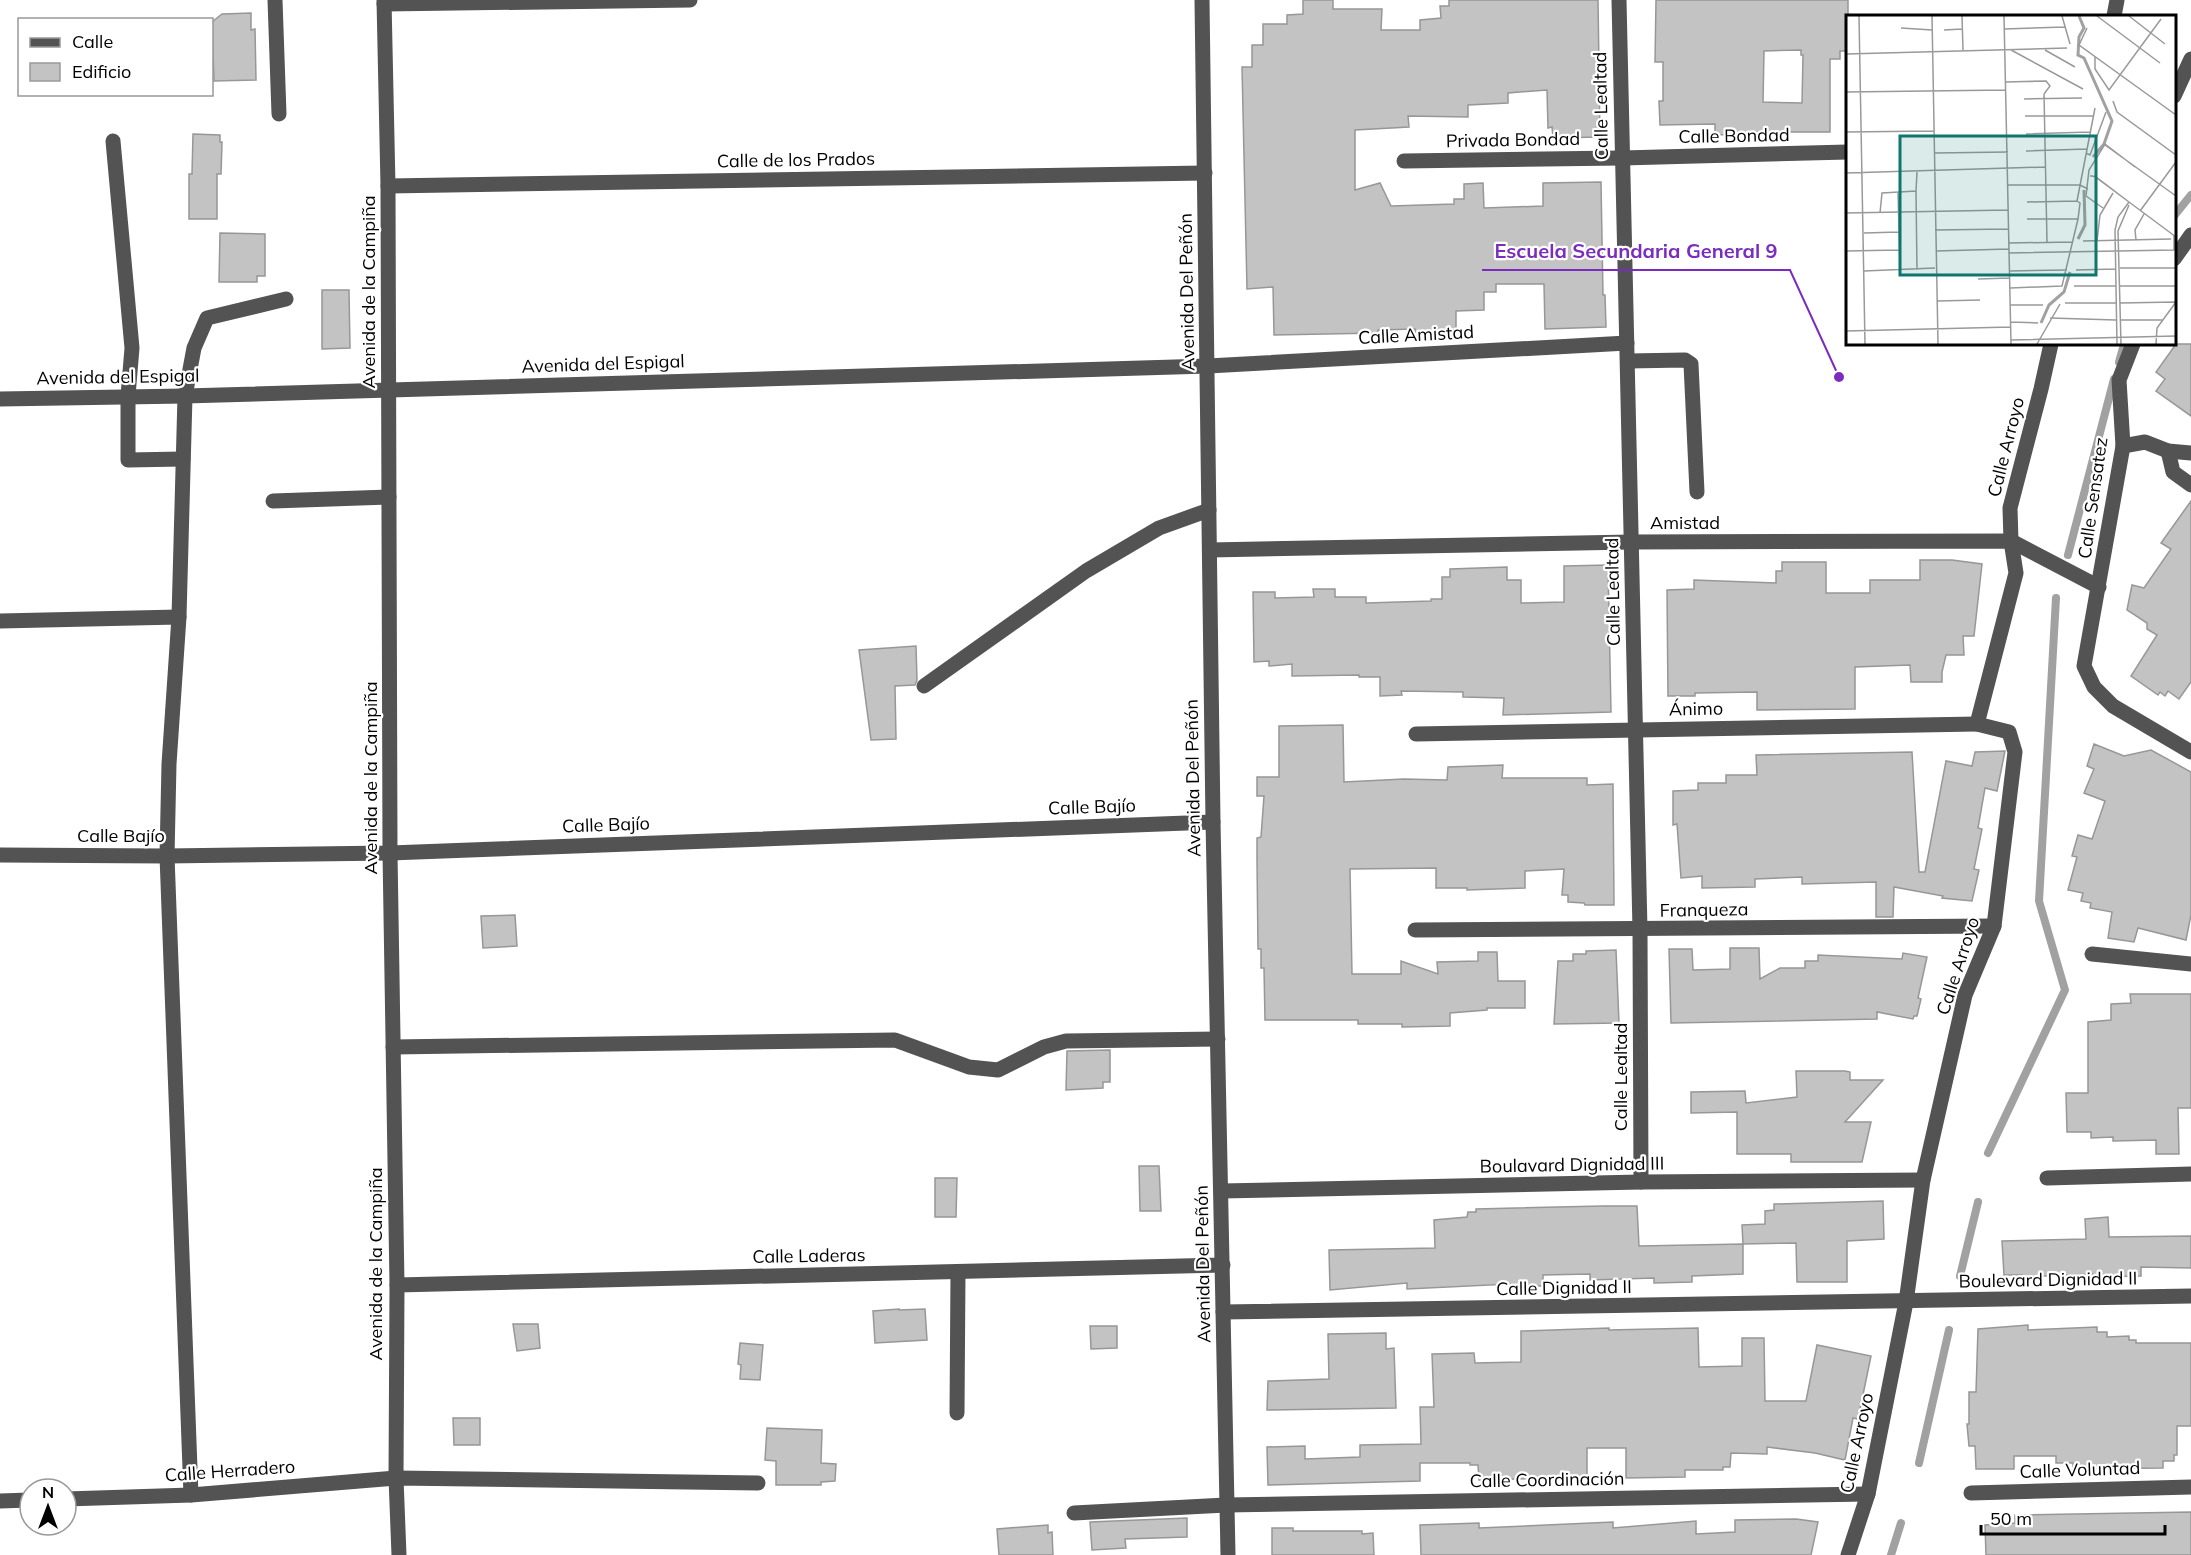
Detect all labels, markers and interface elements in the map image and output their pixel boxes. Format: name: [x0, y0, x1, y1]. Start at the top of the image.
inset map: [1846, 15, 2176, 345]
legend: [18, 18, 213, 96]
text: Calle: [72, 30, 113, 53]
street label: Calle Lealtad: [1588, 52, 1613, 160]
text: Edificio: [72, 60, 131, 83]
street label: Calle Bondad: [1678, 123, 1790, 148]
street label: Privada Bondad: [1446, 127, 1580, 152]
street label: Calle de los Prados: [717, 147, 875, 172]
street label: Avenida de la Campiña: [357, 195, 380, 389]
street label: Avenida Del Peñón: [1174, 213, 1199, 371]
callout: Escuela Secundaria General 9: [1482, 232, 1790, 270]
text: Escuela Secundaria General 9: [1494, 238, 1778, 263]
street label: Calle Amistad: [1357, 320, 1474, 349]
street label: Avenida del Espigal: [521, 349, 685, 378]
street label: Avenida del Espigal: [36, 364, 200, 389]
street label: Calle Arroyo: [1982, 395, 2029, 499]
street label: Calle Sensatez: [2073, 436, 2112, 560]
street label: Amistad: [1650, 511, 1720, 534]
street label: Calle Lealtad: [1600, 538, 1625, 646]
street label: Avenida de la Campiña: [359, 681, 382, 875]
street label: Ánimo: [1669, 697, 1723, 720]
street label: Avenida Del Peñón: [1180, 699, 1205, 857]
street label: Calle Bajío: [1048, 793, 1136, 820]
street label: Calle Bajío: [562, 811, 650, 838]
street label: Calle Bajío: [77, 824, 165, 847]
street label: Franqueza: [1659, 897, 1749, 922]
street label: Calle Arroyo: [1931, 914, 1984, 1018]
street label: Calle Lealtad: [1609, 1023, 1632, 1131]
street label: Boulavard Dignidad III: [1480, 1151, 1664, 1178]
street label: Avenida de la Campiña: [364, 1167, 387, 1361]
street label: Avenida Del Peñón: [1190, 1185, 1215, 1343]
street label: Calle Laderas: [752, 1243, 866, 1268]
street label: Boulevard Dignidad II: [1958, 1266, 2138, 1293]
street label: Calle Dignidad II: [1496, 1275, 1632, 1300]
street label: Calle Arroyo: [1835, 1391, 1878, 1495]
street label: Calle Herradero: [164, 1454, 296, 1487]
street label: Calle Voluntad: [2019, 1456, 2141, 1483]
street label: Calle Coordinación: [1469, 1467, 1625, 1492]
north arrow: [18, 1477, 78, 1537]
text: N: [42, 1482, 54, 1502]
scale bar: [1981, 1498, 2166, 1536]
text: 50 m: [1990, 1507, 2032, 1530]

